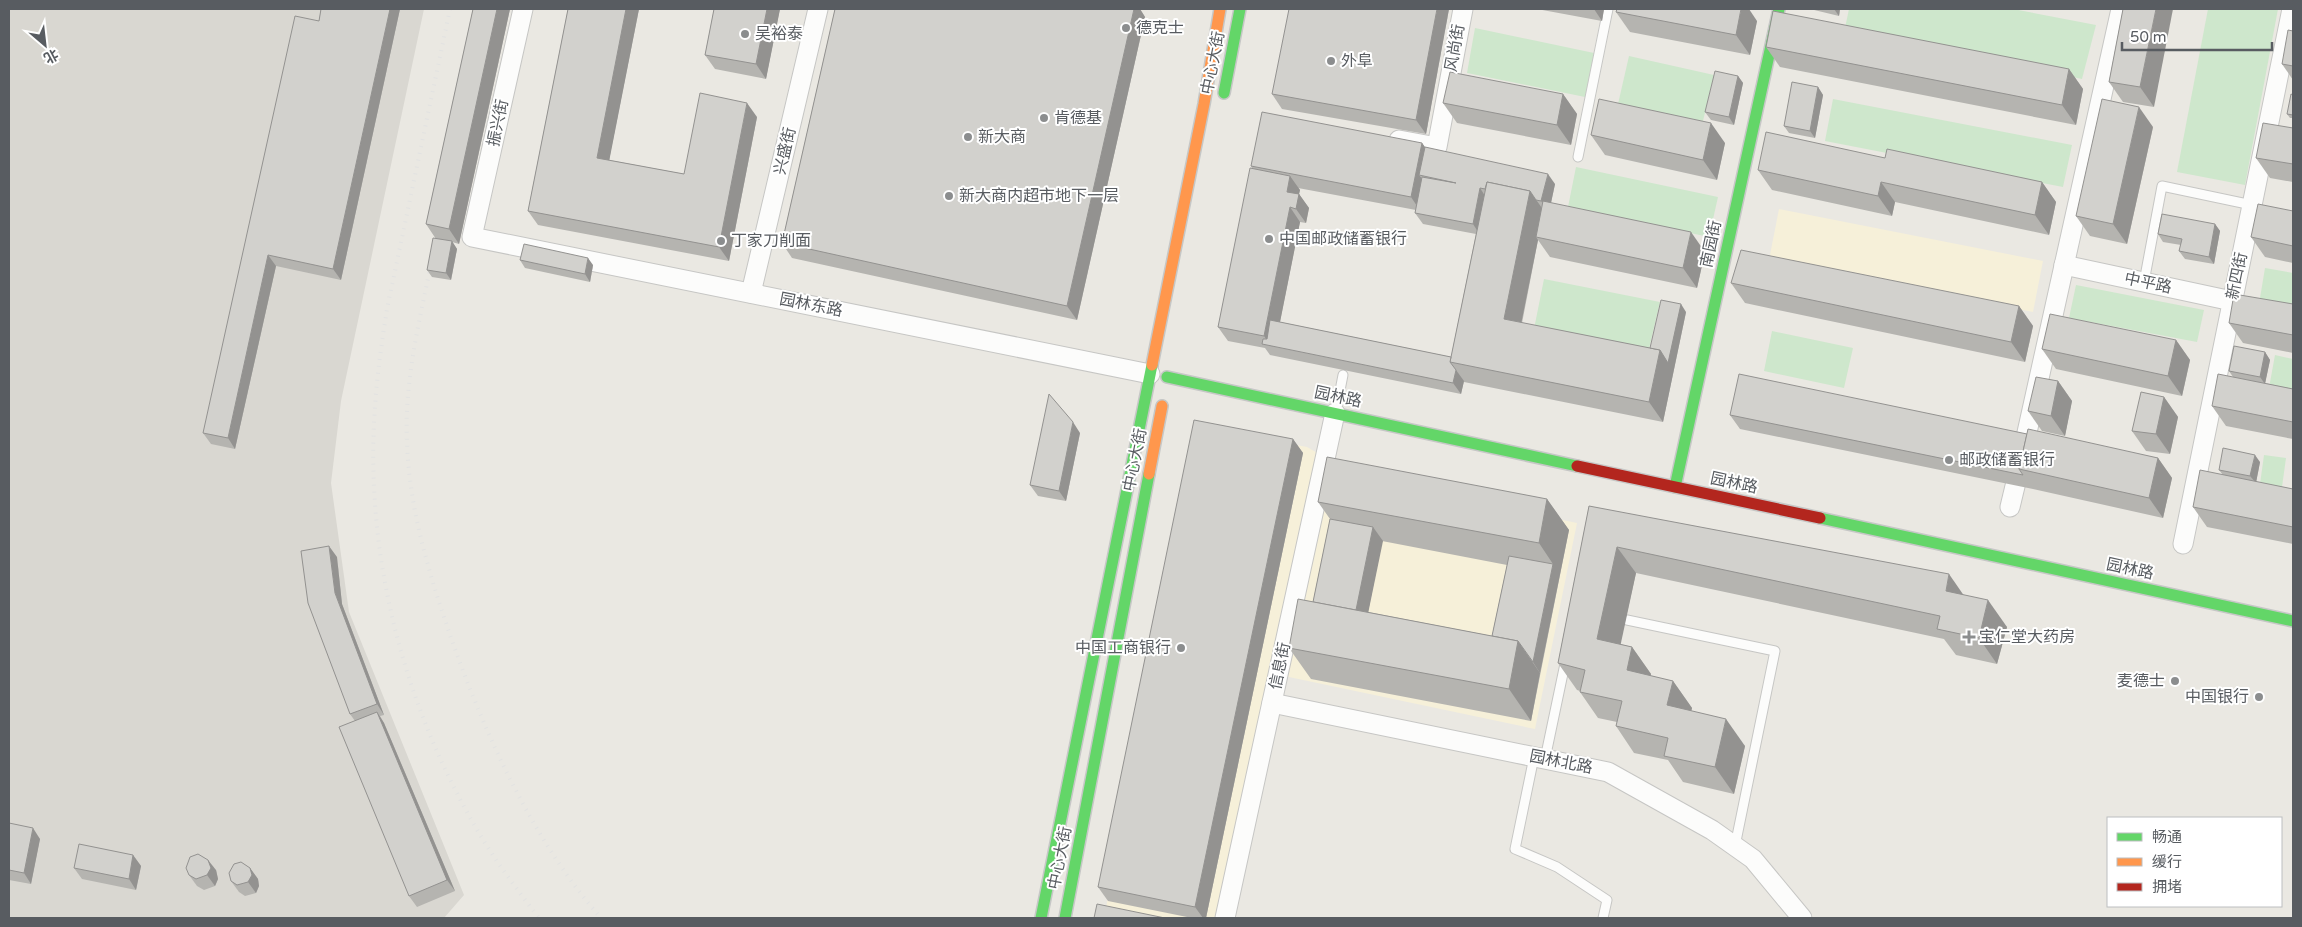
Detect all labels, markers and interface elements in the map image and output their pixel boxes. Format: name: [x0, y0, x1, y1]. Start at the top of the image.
place label: 德克士: [1136, 18, 1184, 38]
north arrow: [20, 20, 70, 70]
scale bar: [2122, 20, 2272, 52]
marker: 德克士: [1120, 22, 1132, 34]
street label: 风尚街: [1441, 23, 1469, 73]
place label: 吴裕泰: [755, 24, 803, 44]
marker: 吴裕泰: [739, 28, 751, 40]
text: 50 m: [2130, 28, 2167, 46]
street label: 中心大街: [1197, 30, 1229, 96]
text: 北: [41, 45, 61, 67]
place label: 外阜: [1341, 51, 1373, 71]
marker: 外阜: [1325, 55, 1337, 67]
street label: 振兴街: [483, 97, 513, 149]
place label: 肯德基: [1054, 108, 1102, 128]
marker: 肯德基: [1038, 112, 1050, 124]
street label: 兴盛街: [770, 125, 800, 177]
place label: 新大商: [978, 127, 1026, 147]
marker: 新大商: [962, 131, 974, 143]
place label: 新大商内超市地下一层: [959, 186, 1119, 206]
marker: 新大商内超市地下一层: [943, 190, 955, 202]
street label: 南园街: [1696, 218, 1726, 270]
place label: 中国邮政储蓄银行: [1279, 229, 1407, 249]
place label: 丁家刀削面: [731, 231, 811, 251]
marker: 中国邮政储蓄银行: [1263, 233, 1275, 245]
marker: 丁家刀削面: [715, 235, 727, 247]
street label: 新四街: [2222, 250, 2252, 302]
street label: 中平路: [2122, 268, 2174, 298]
street label: 园林东路: [778, 289, 844, 321]
street label: 园林路: [1312, 382, 1364, 412]
street label: 中心大街: [1119, 427, 1151, 493]
place label: 邮政储蓄银行: [1959, 450, 2055, 470]
marker: 邮政储蓄银行: [1943, 454, 1955, 466]
street label: 园林路: [1708, 468, 1760, 498]
street label: 园林路: [2104, 554, 2156, 584]
place label: 宝仁堂大药房: [1979, 627, 2075, 647]
marker: 宝仁堂大药房: [1963, 631, 1975, 643]
place label: 中国工商银行: [1075, 638, 1171, 658]
street label: 信息街: [1265, 640, 1295, 692]
marker: 中国工商银行: [1175, 642, 1187, 654]
place label: 麦德士: [2117, 671, 2165, 691]
marker: 麦德士: [2169, 675, 2181, 687]
place label: 中国银行: [2185, 687, 2249, 707]
marker: 中国银行: [2253, 691, 2265, 703]
street label: 园林北路: [1528, 746, 1594, 778]
legend: [2107, 817, 2282, 907]
street label: 中心大街: [1044, 825, 1076, 891]
text: 畅通: [2152, 828, 2182, 846]
text: 缓行: [2152, 853, 2182, 871]
text: 拥堵: [2152, 878, 2182, 896]

